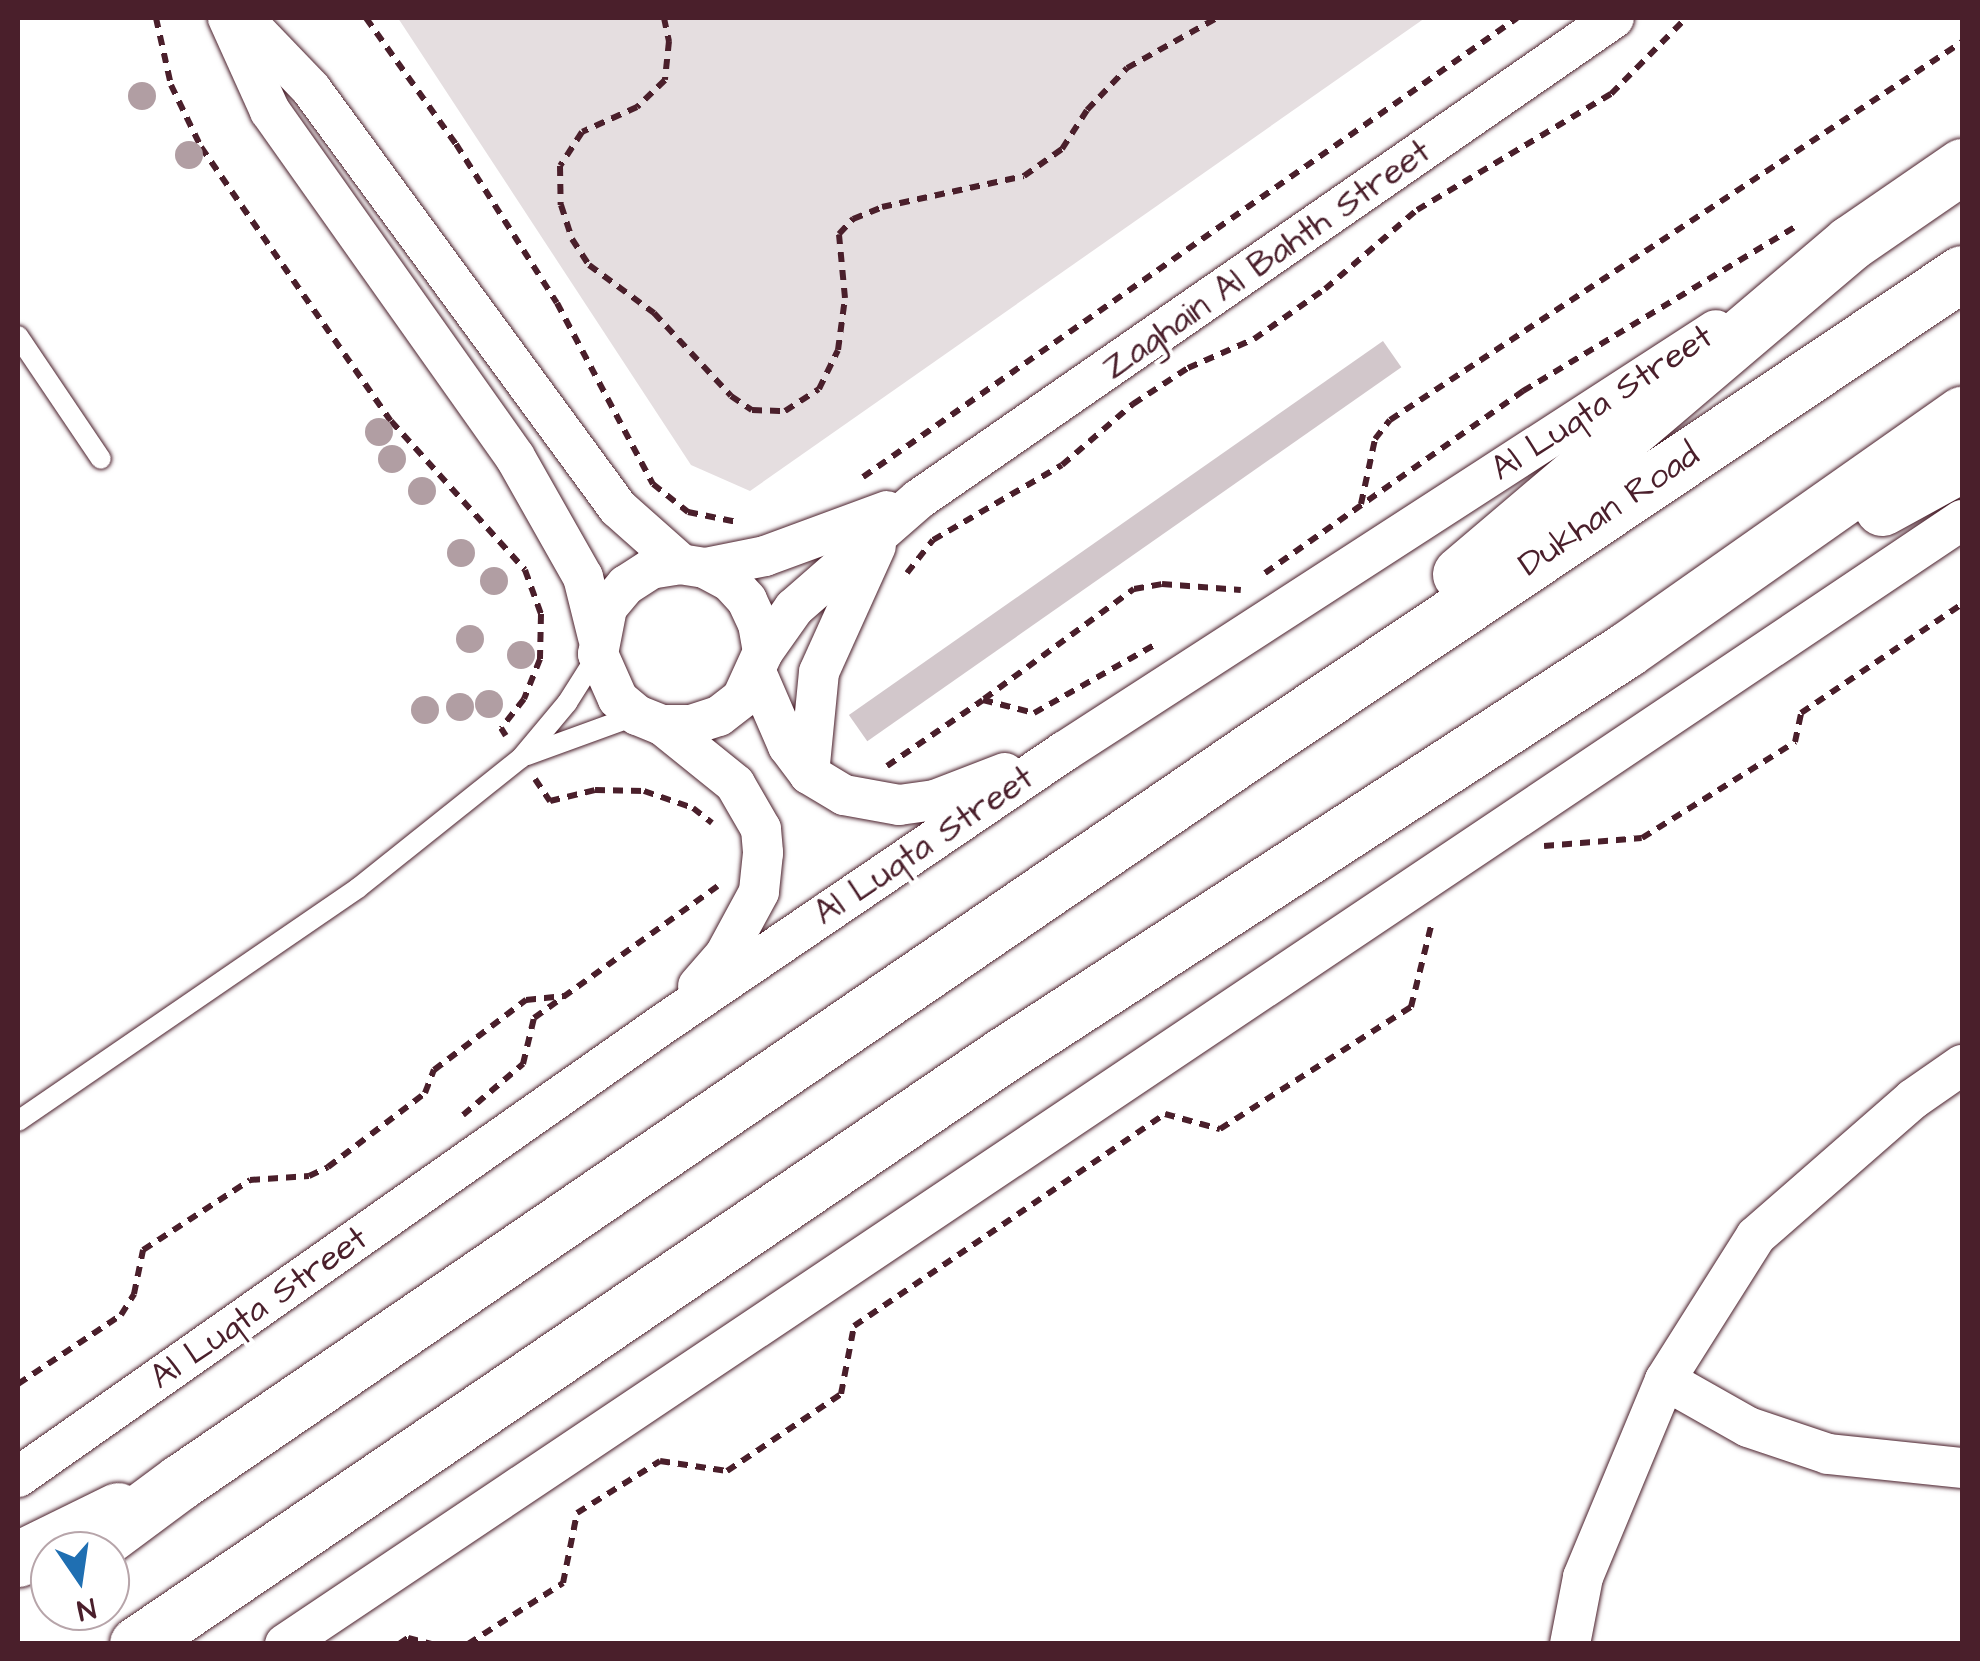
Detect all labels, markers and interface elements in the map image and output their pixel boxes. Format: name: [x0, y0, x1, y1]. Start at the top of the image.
street label: Zaghain Al Bahth Street: [1095, 131, 1439, 389]
street label: Al Luqta Street: [1483, 316, 1721, 490]
street label: Dukhan Road: [1511, 434, 1707, 586]
street label: Al Luqta Street: [806, 757, 1042, 935]
street label: Al Luqta Street: [142, 1217, 376, 1399]
north arrow: [30, 1531, 130, 1631]
text: N: [73, 1588, 99, 1630]

